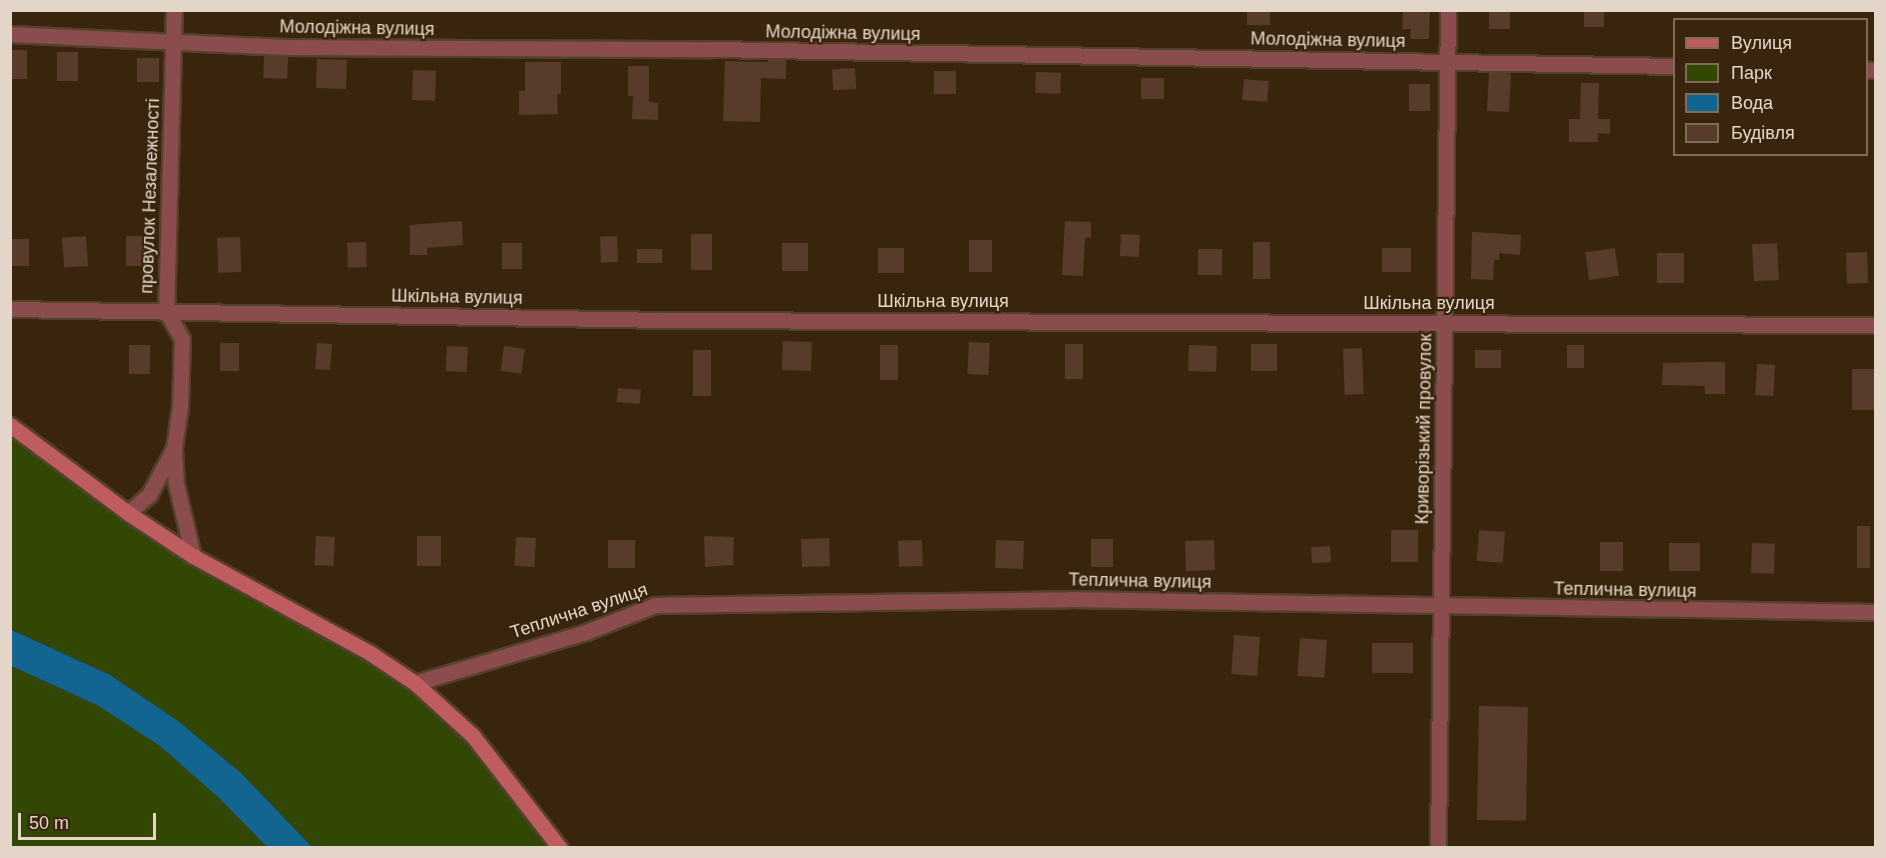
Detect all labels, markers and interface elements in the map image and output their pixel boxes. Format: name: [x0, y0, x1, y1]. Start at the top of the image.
street label: Молодіжна вулиця: [279, 16, 435, 40]
legend: [1673, 18, 1868, 156]
street label: Молодіжна вулиця: [765, 21, 921, 45]
street label: Молодіжна вулиця: [1250, 28, 1406, 52]
text: Вулиця: [1731, 33, 1792, 53]
text: Парк: [1731, 63, 1772, 83]
text: Вода: [1731, 93, 1773, 113]
street label: провулок Незалежності: [136, 98, 164, 294]
text: Будівля: [1731, 123, 1795, 143]
street label: Шкільна вулиця: [391, 285, 523, 309]
street label: Шкільна вулиця: [877, 290, 1009, 312]
street label: Шкільна вулиця: [1363, 292, 1495, 314]
street label: Криворізький провулок: [1412, 333, 1436, 525]
street label: Теплична вулиця: [1068, 569, 1212, 593]
street label: Теплична вулиця: [1553, 578, 1697, 602]
street label: Теплична вулиця: [508, 579, 650, 643]
scale bar: [21, 801, 159, 839]
text: 50 m: [29, 813, 69, 833]

